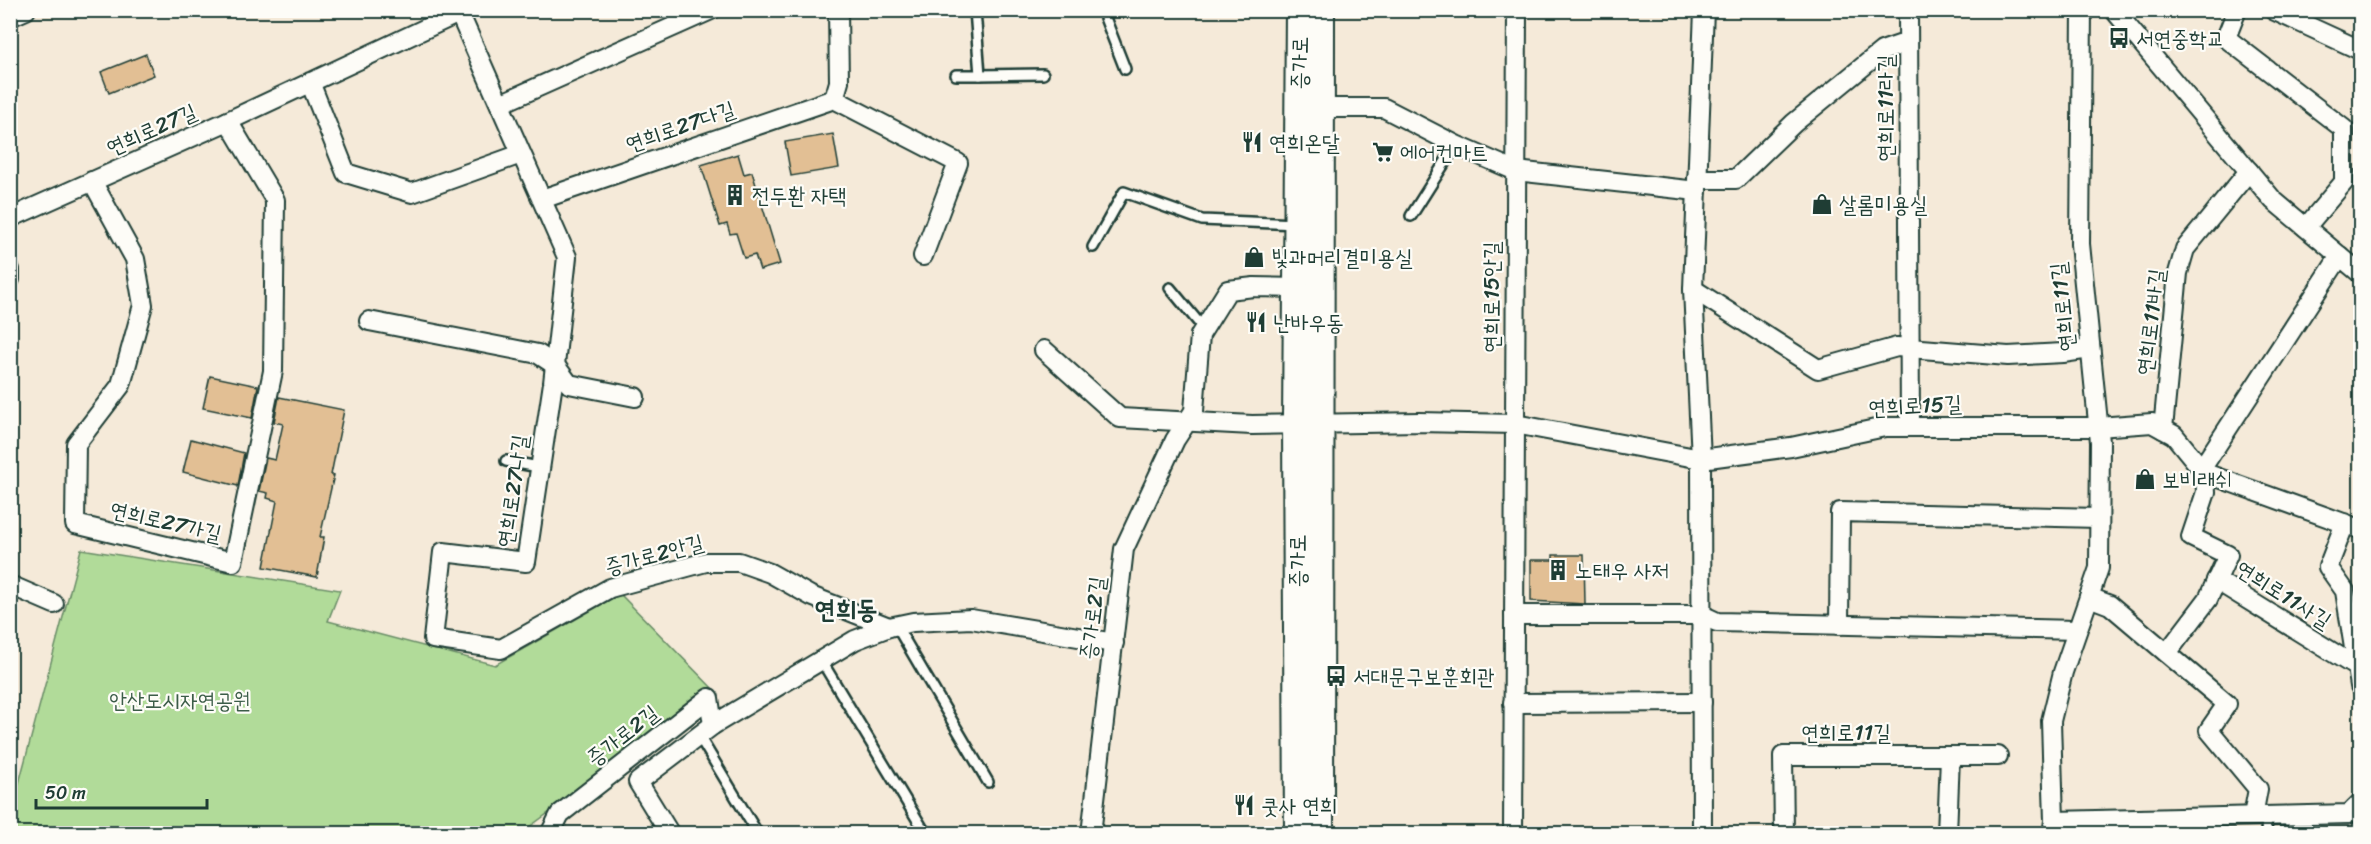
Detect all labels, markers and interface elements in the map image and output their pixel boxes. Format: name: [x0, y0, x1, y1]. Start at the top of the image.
place label: 서연중학교: [2136, 19, 2225, 58]
bus stop icon: 서연중학교: [2107, 26, 2131, 50]
street label: 증가로: [1280, 36, 1319, 90]
street label: 연희로11라길: [1866, 54, 1905, 162]
street label: 연희로27다길: [620, 89, 741, 163]
street label: 연희로27길: [99, 92, 203, 167]
place label: 연희온달: [1269, 123, 1340, 162]
restaurant icon: 연희온달: [1240, 130, 1264, 154]
place label: 에어컨마트: [1400, 133, 1489, 172]
supermarket icon: 에어컨마트: [1371, 140, 1395, 164]
place label: 전두환 자택: [752, 176, 846, 215]
building icon: 전두환 자택: [723, 183, 747, 207]
place label: 살롬미용실: [1839, 185, 1928, 224]
shop icon: 살롬미용실: [1810, 192, 1834, 216]
place label: 빛과머리결미용실: [1271, 238, 1413, 277]
street label: 연희로15안길: [1472, 241, 1511, 353]
shop icon: 빛과머리결미용실: [1242, 245, 1266, 269]
street label: 연희로11길: [2038, 260, 2087, 354]
street label: 연희로11바길: [2125, 266, 2176, 378]
place label: 난바우동: [1273, 303, 1344, 342]
restaurant icon: 난바우동: [1244, 310, 1268, 334]
street label: 연희로15길: [1867, 384, 1963, 427]
street label: 연희로27나길: [485, 432, 540, 550]
place label: 보비래쉬: [2162, 460, 2233, 499]
shop icon: 보비래쉬: [2133, 467, 2157, 491]
street label: 연희로27가길: [106, 490, 226, 553]
street label: 증가로2안길: [600, 522, 708, 586]
street label: 증가로: [1278, 534, 1317, 588]
street label: 연희로11사길: [2228, 549, 2340, 640]
place label: 노태우 사저: [1575, 551, 1669, 590]
building icon: 노태우 사저: [1546, 558, 1570, 582]
street label: 증가로2길: [1068, 574, 1117, 662]
district label: 연희동: [815, 586, 877, 632]
place label: 서대문구보훈회관: [1353, 657, 1495, 696]
bus stop icon: 서대문구보훈회관: [1324, 664, 1348, 688]
park label: 안산도시자연공원: [109, 681, 251, 720]
street label: 증가로2길: [577, 694, 667, 776]
street label: 연희로11길: [1801, 713, 1891, 752]
scale bar: [36, 772, 207, 810]
text: 50 m: [45, 777, 86, 809]
place label: 쿳사 연희: [1261, 786, 1338, 825]
restaurant icon: 쿳사 연희: [1232, 793, 1256, 817]

